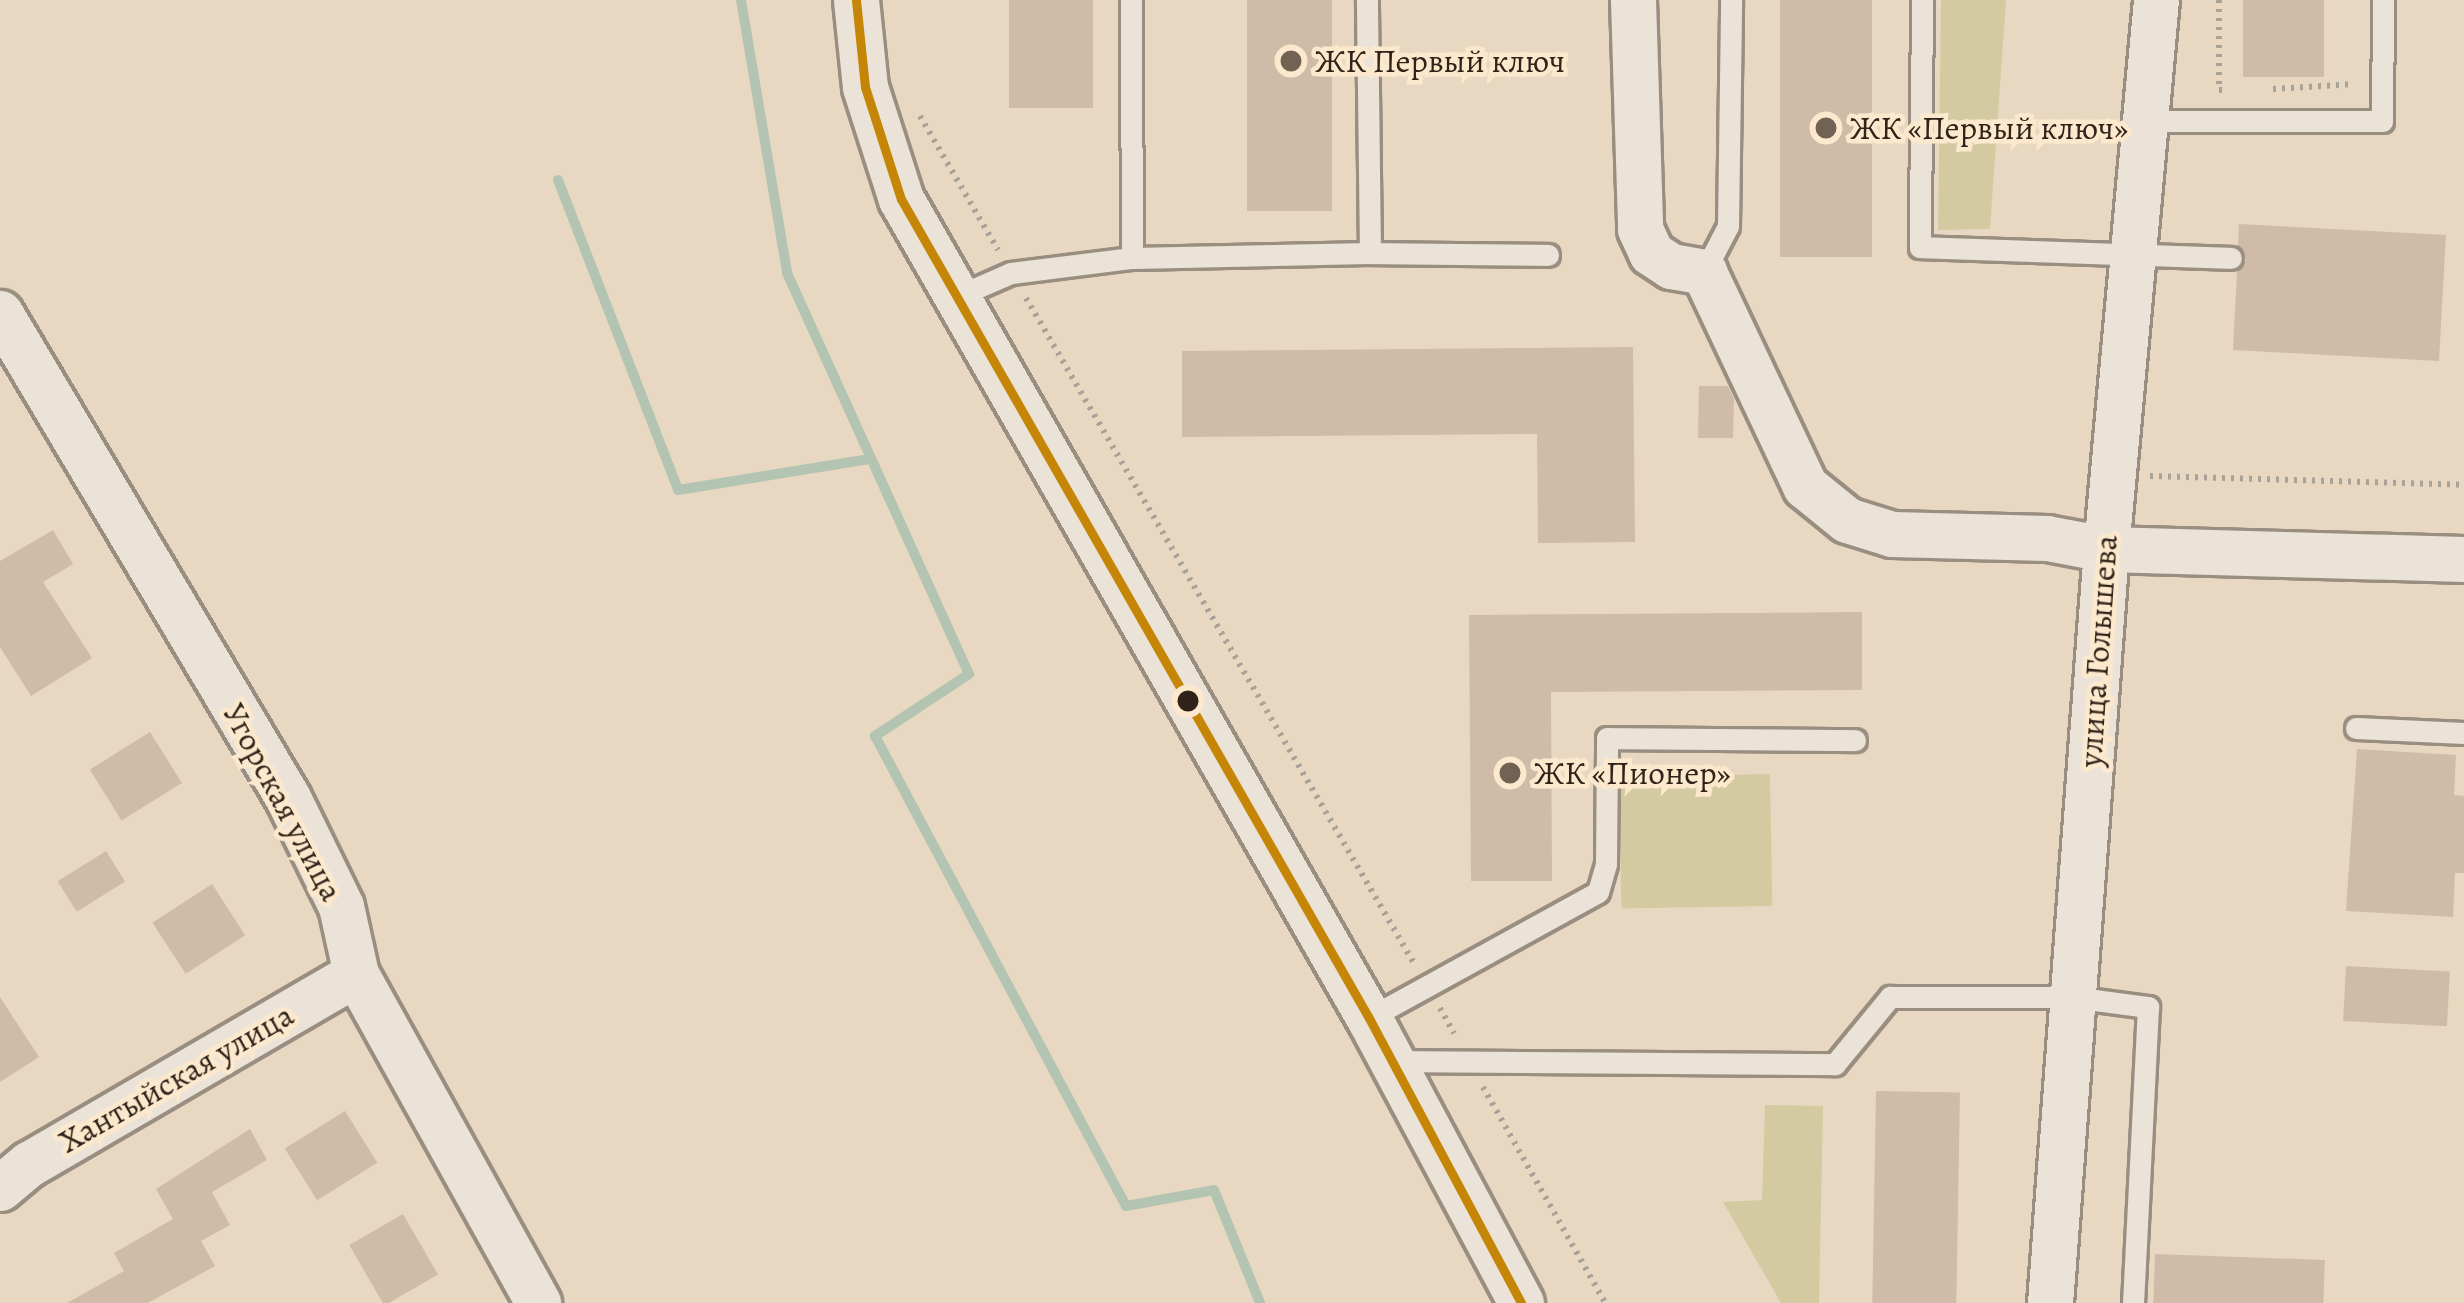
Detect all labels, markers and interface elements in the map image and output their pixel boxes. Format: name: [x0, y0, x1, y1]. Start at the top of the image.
place label: ЖК Первый ключ: [1315, 41, 1565, 81]
marker: ЖК Первый ключ: [1278, 48, 1304, 74]
place label: ЖК «Первый ключ»: [1850, 108, 2128, 148]
marker: ЖК «Первый ключ»: [1813, 115, 1839, 141]
street label: улица Голышева: [2070, 534, 2126, 768]
unlabelled marker: [1177, 690, 1199, 712]
street label: Угорская улица: [214, 696, 352, 908]
place label: ЖК «Пионер»: [1534, 753, 1731, 793]
marker: ЖК «Пионер»: [1497, 760, 1523, 786]
street label: Хантыйская улица: [52, 995, 300, 1161]

